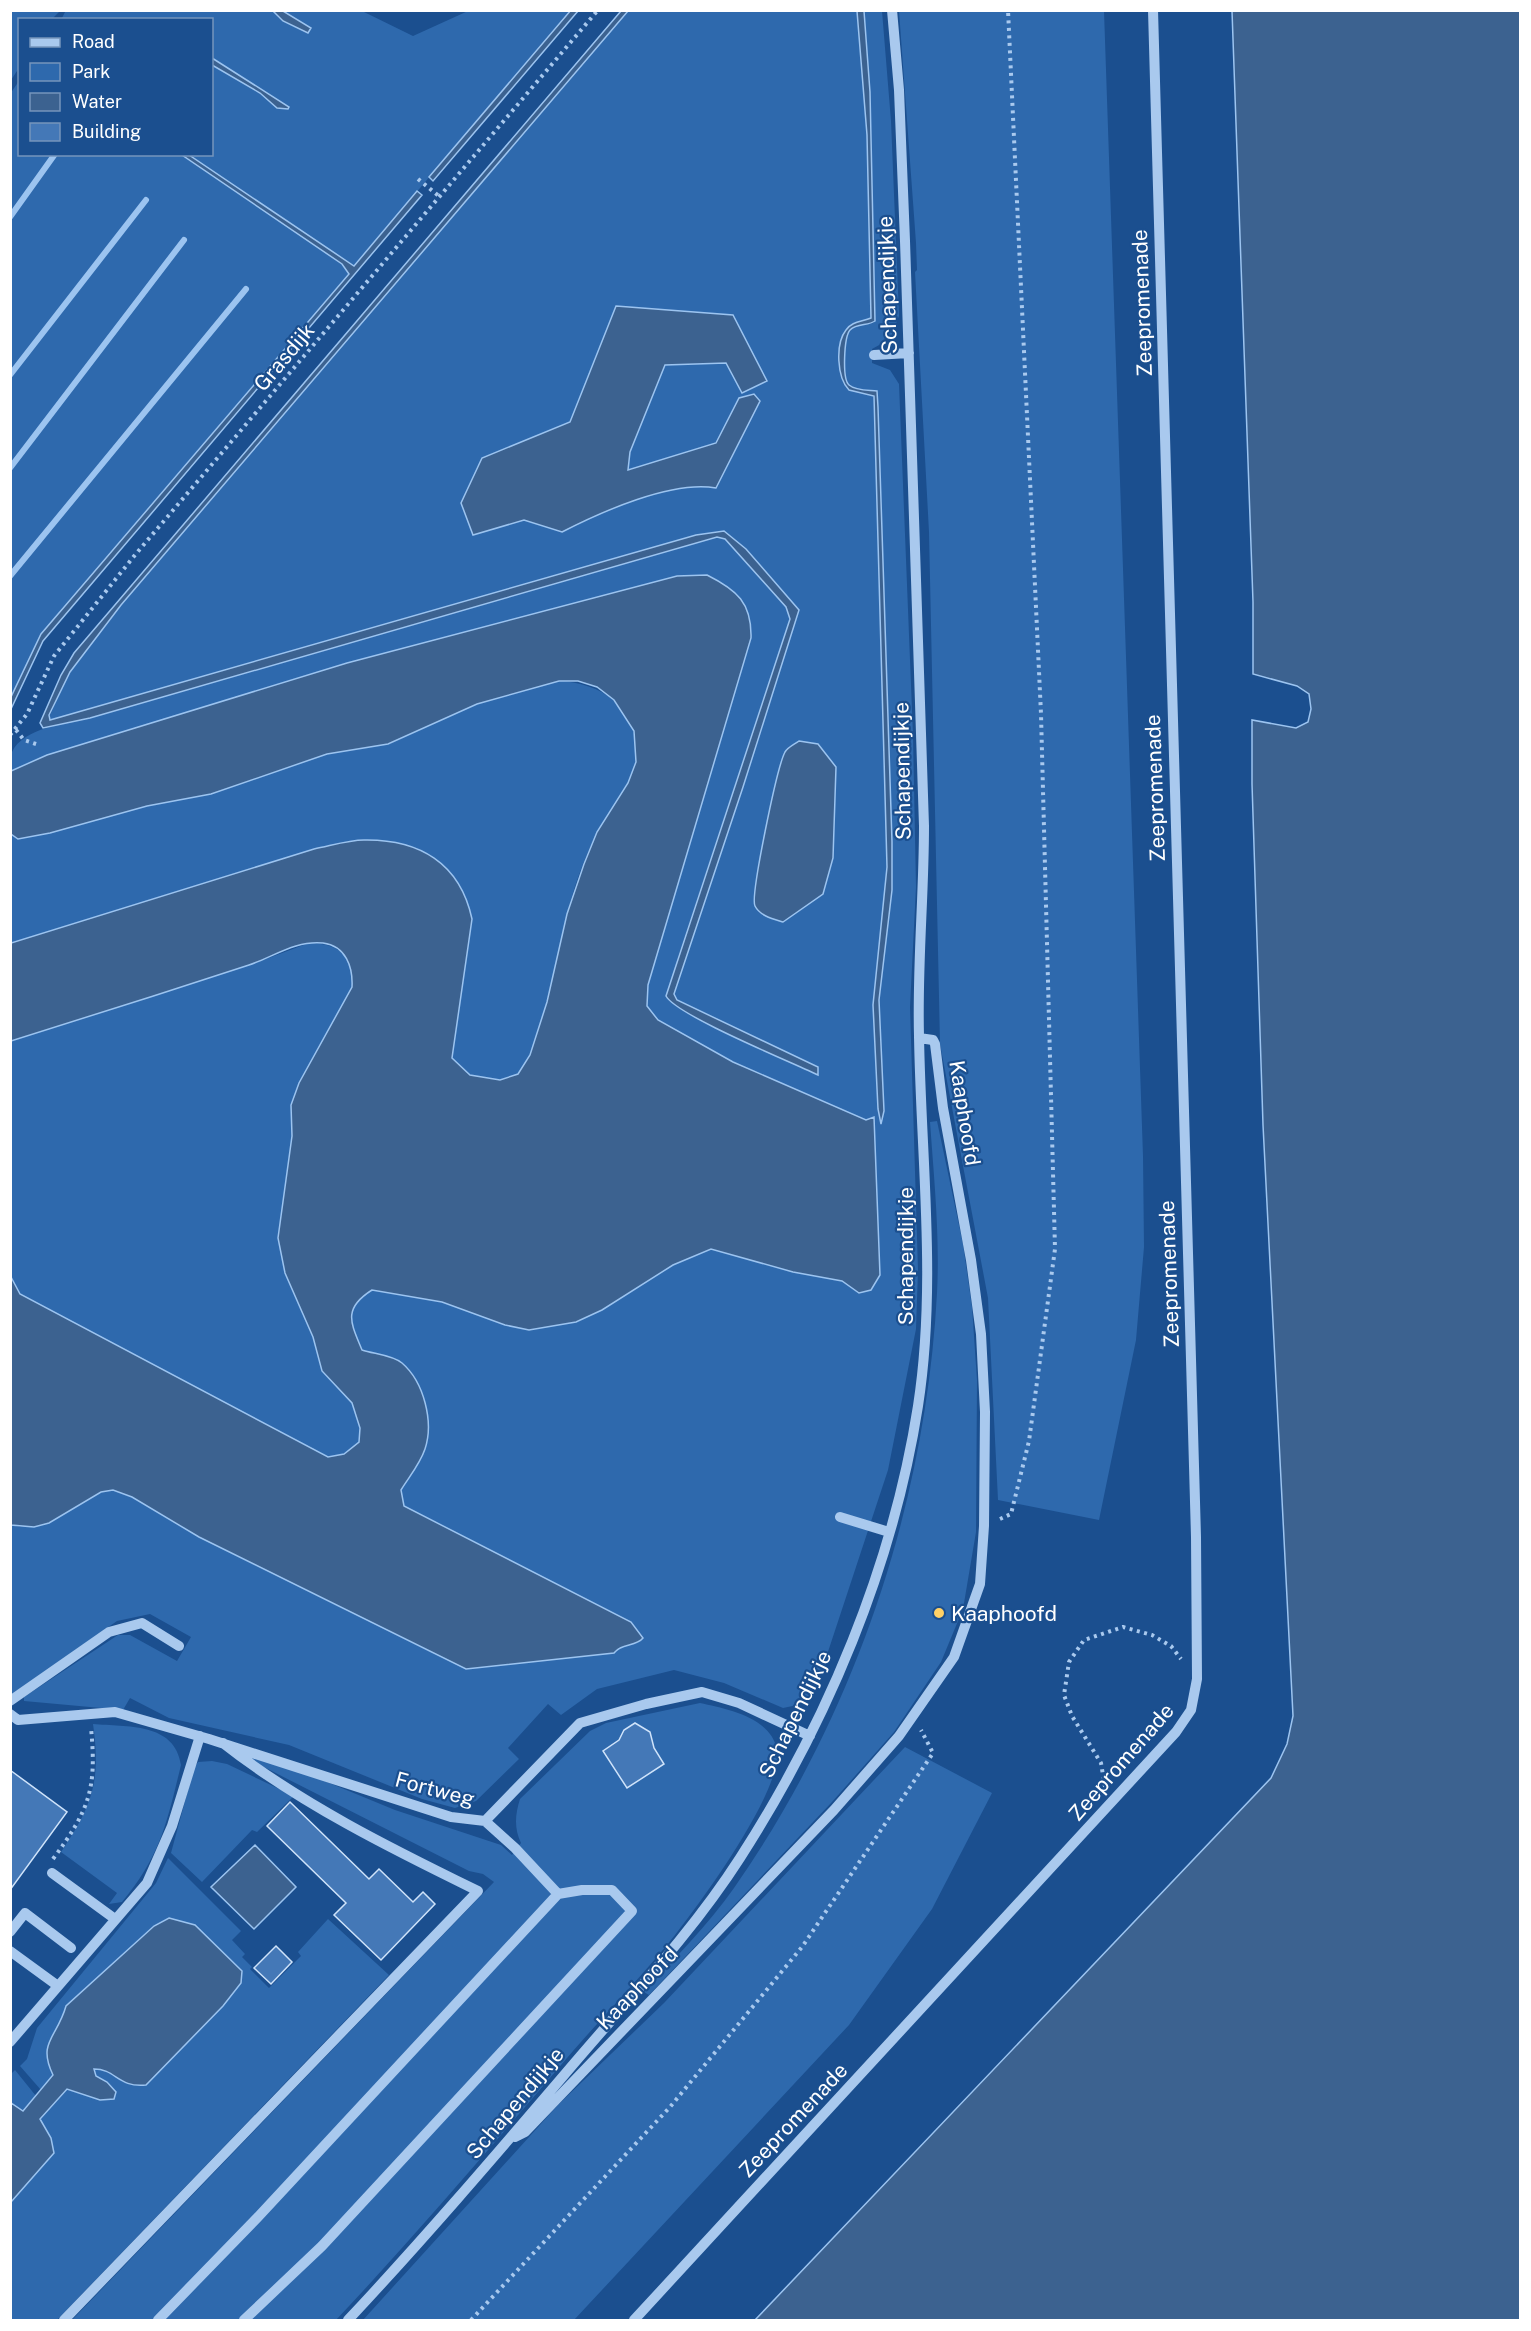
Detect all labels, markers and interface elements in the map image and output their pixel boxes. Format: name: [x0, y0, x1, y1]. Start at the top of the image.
legend: [18, 18, 213, 156]
text: Road: [72, 31, 115, 52]
text: Park: [72, 61, 110, 82]
text: Water: [72, 91, 122, 112]
text: Building: [72, 121, 141, 142]
street label: Schapendijkje: [872, 215, 902, 355]
street label: Zeepromenade: [1127, 229, 1157, 377]
street label: Grasdijk: [248, 318, 320, 396]
street label: Schapendijkje: [888, 702, 916, 840]
street label: Zeepromenade: [1140, 714, 1170, 862]
street label: Kaaphoofd: [944, 1059, 986, 1167]
street label: Schapendijkje: [893, 1187, 918, 1325]
street label: Zeepromenade: [1154, 1200, 1184, 1348]
place label: Kaaphoofd: [951, 1601, 1057, 1626]
marker: Kaaphoofd: [932, 1606, 946, 1620]
street label: Schapendijkje: [753, 1646, 837, 1782]
street label: Zeepromenade: [1063, 1698, 1179, 1826]
street label: Fortweg: [393, 1766, 477, 1812]
street label: Kaaphoofd: [591, 1941, 683, 2035]
street label: Schapendijkje: [461, 2042, 569, 2164]
street label: Zeepromenade: [734, 2058, 852, 2182]

